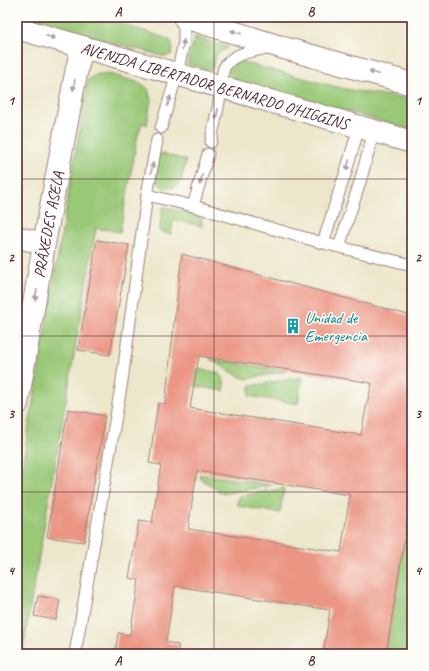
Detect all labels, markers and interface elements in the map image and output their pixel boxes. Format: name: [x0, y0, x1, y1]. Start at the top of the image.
text: A: [115, 4, 123, 20]
text: B: [308, 4, 316, 20]
one-way arrow: [230, 29, 242, 35]
one-way arrow: [44, 34, 56, 40]
street label: AVENIDA LIBERTADOR BERNARDO O'HIGGINS: [79, 38, 353, 135]
one-way arrow: [180, 39, 186, 51]
one-way arrow: [368, 70, 380, 76]
one-way arrow: [71, 79, 77, 91]
text: 1: [8, 93, 16, 109]
text: 1: [415, 93, 423, 109]
one-way arrow: [166, 95, 172, 107]
one-way arrow: [214, 108, 220, 121]
one-way arrow: [345, 159, 351, 171]
one-way arrow: [149, 162, 155, 174]
street label: PRÁXEDES ASELA: [29, 169, 69, 279]
one-way arrow: [198, 174, 204, 186]
text: 2: [8, 250, 15, 266]
text: 2: [415, 250, 422, 266]
one-way arrow: [32, 289, 38, 301]
place label: Unidad de Emergencia: [305, 308, 368, 346]
building icon: Unidad de Emergencia: [284, 317, 302, 335]
text: 3: [8, 406, 15, 422]
text: 3: [415, 406, 422, 422]
text: 4: [8, 563, 16, 579]
text: 4: [415, 563, 423, 579]
text: A: [115, 653, 123, 669]
text: B: [308, 653, 316, 669]

